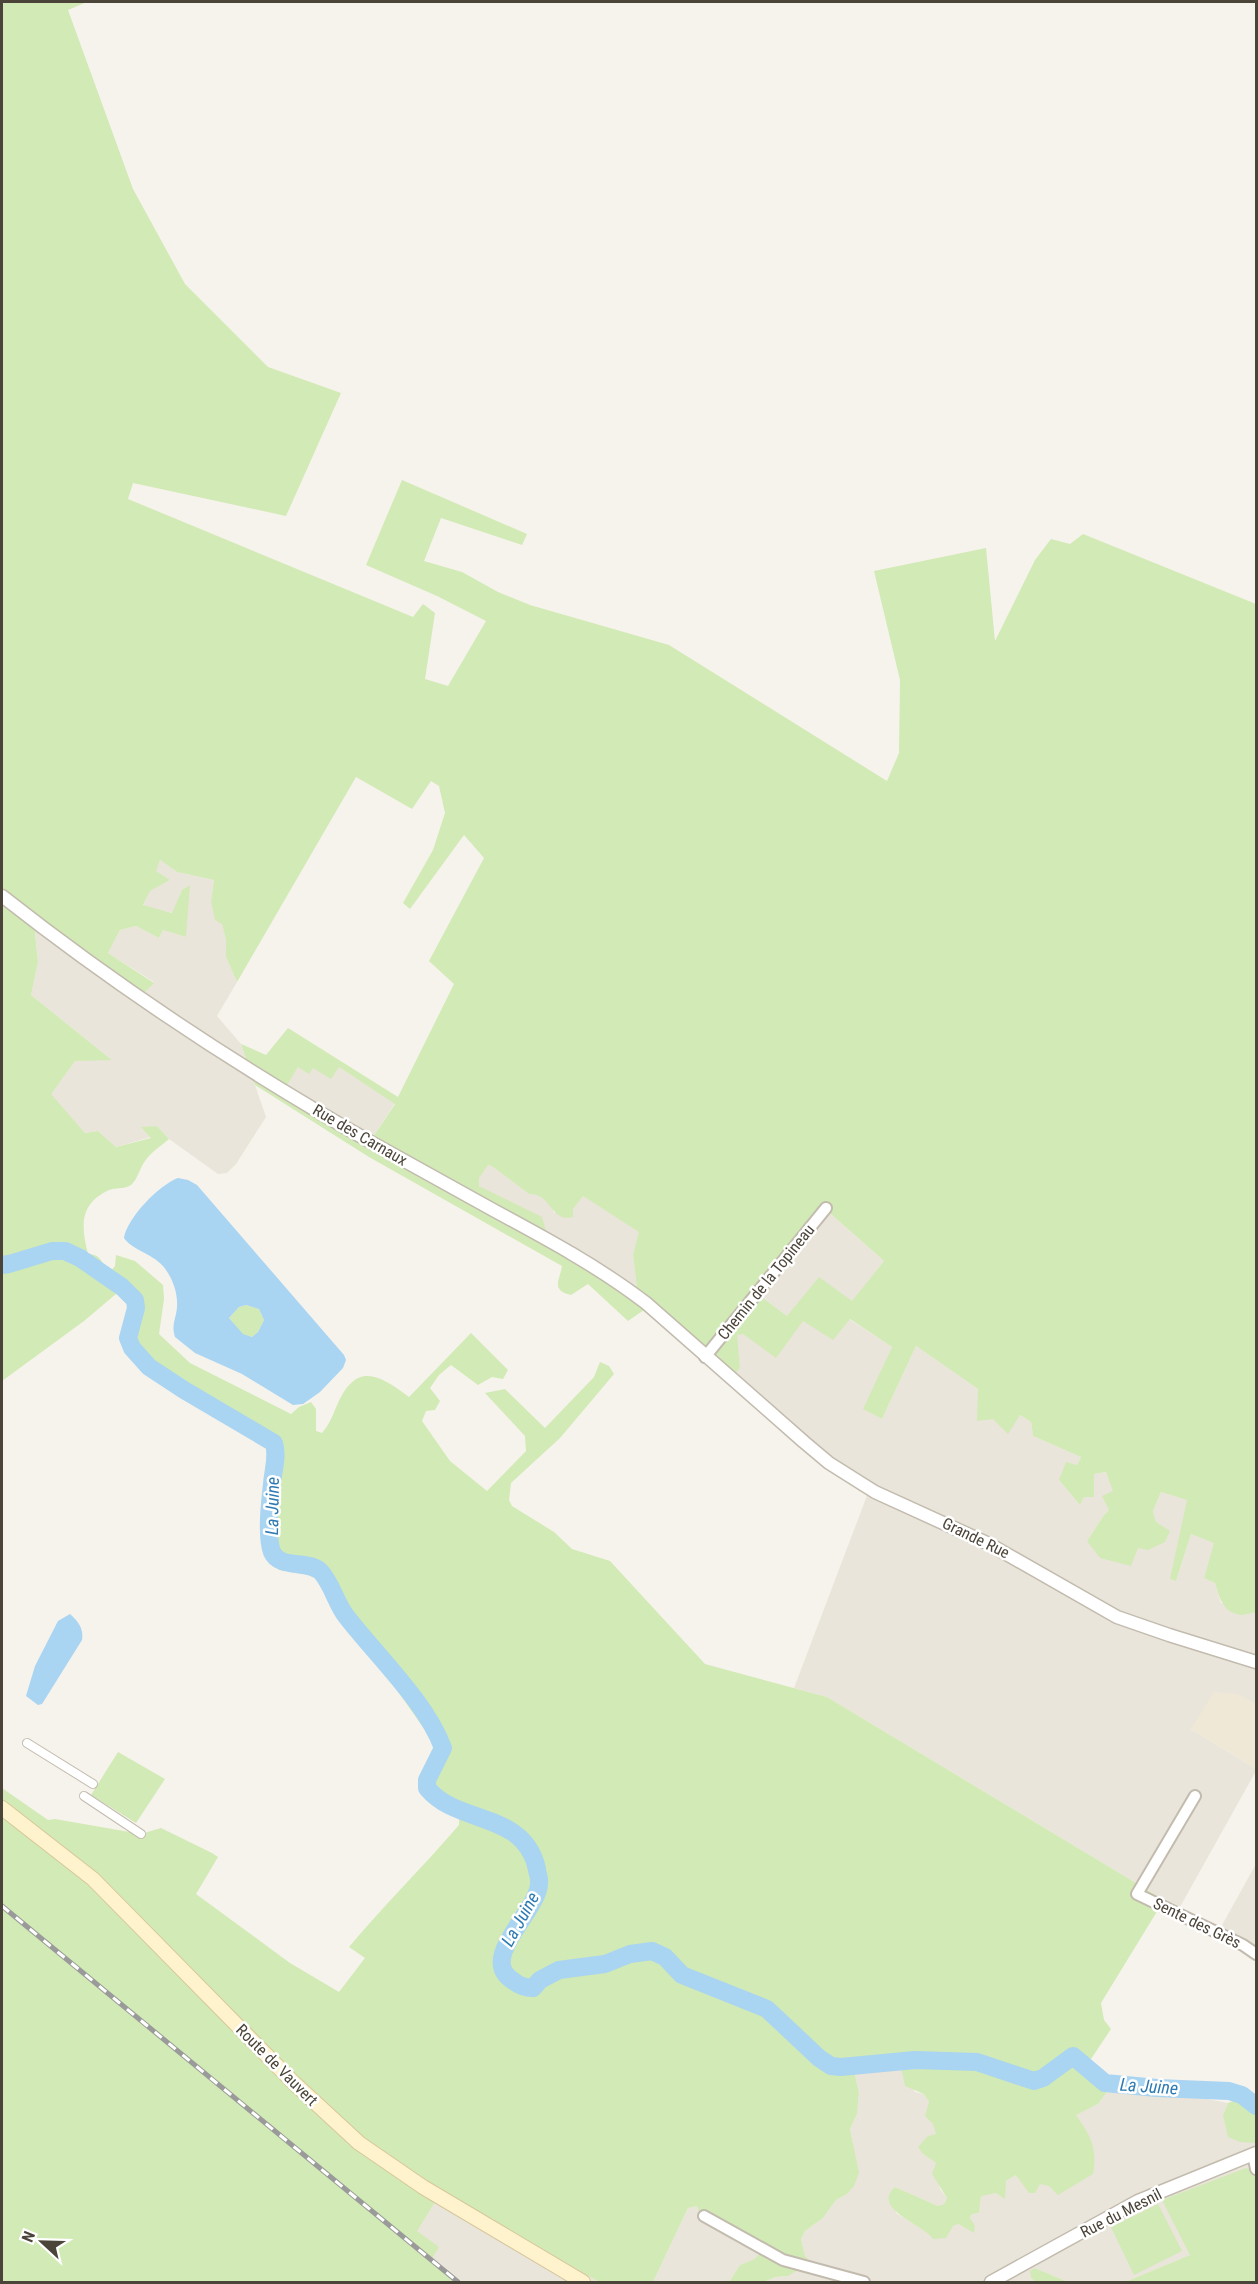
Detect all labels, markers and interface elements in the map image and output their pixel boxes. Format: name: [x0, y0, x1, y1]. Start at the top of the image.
street label: Rue des Carnaux: [310, 1100, 410, 1170]
street label: Chemin de la Topineau: [714, 1220, 818, 1344]
water label: La Juine: [261, 1477, 283, 1535]
street label: Grande Rue: [939, 1514, 1013, 1562]
water label: La Juine: [497, 1888, 543, 1950]
street label: Sente des Grès: [1150, 1894, 1244, 1952]
street label: Route de Vauvert: [232, 2020, 322, 2110]
water label: La Juine: [1119, 2073, 1179, 2099]
street label: Rue du Mesnil: [1077, 2184, 1165, 2242]
north arrow: [12, 2212, 72, 2272]
text: N: [18, 2228, 39, 2245]

